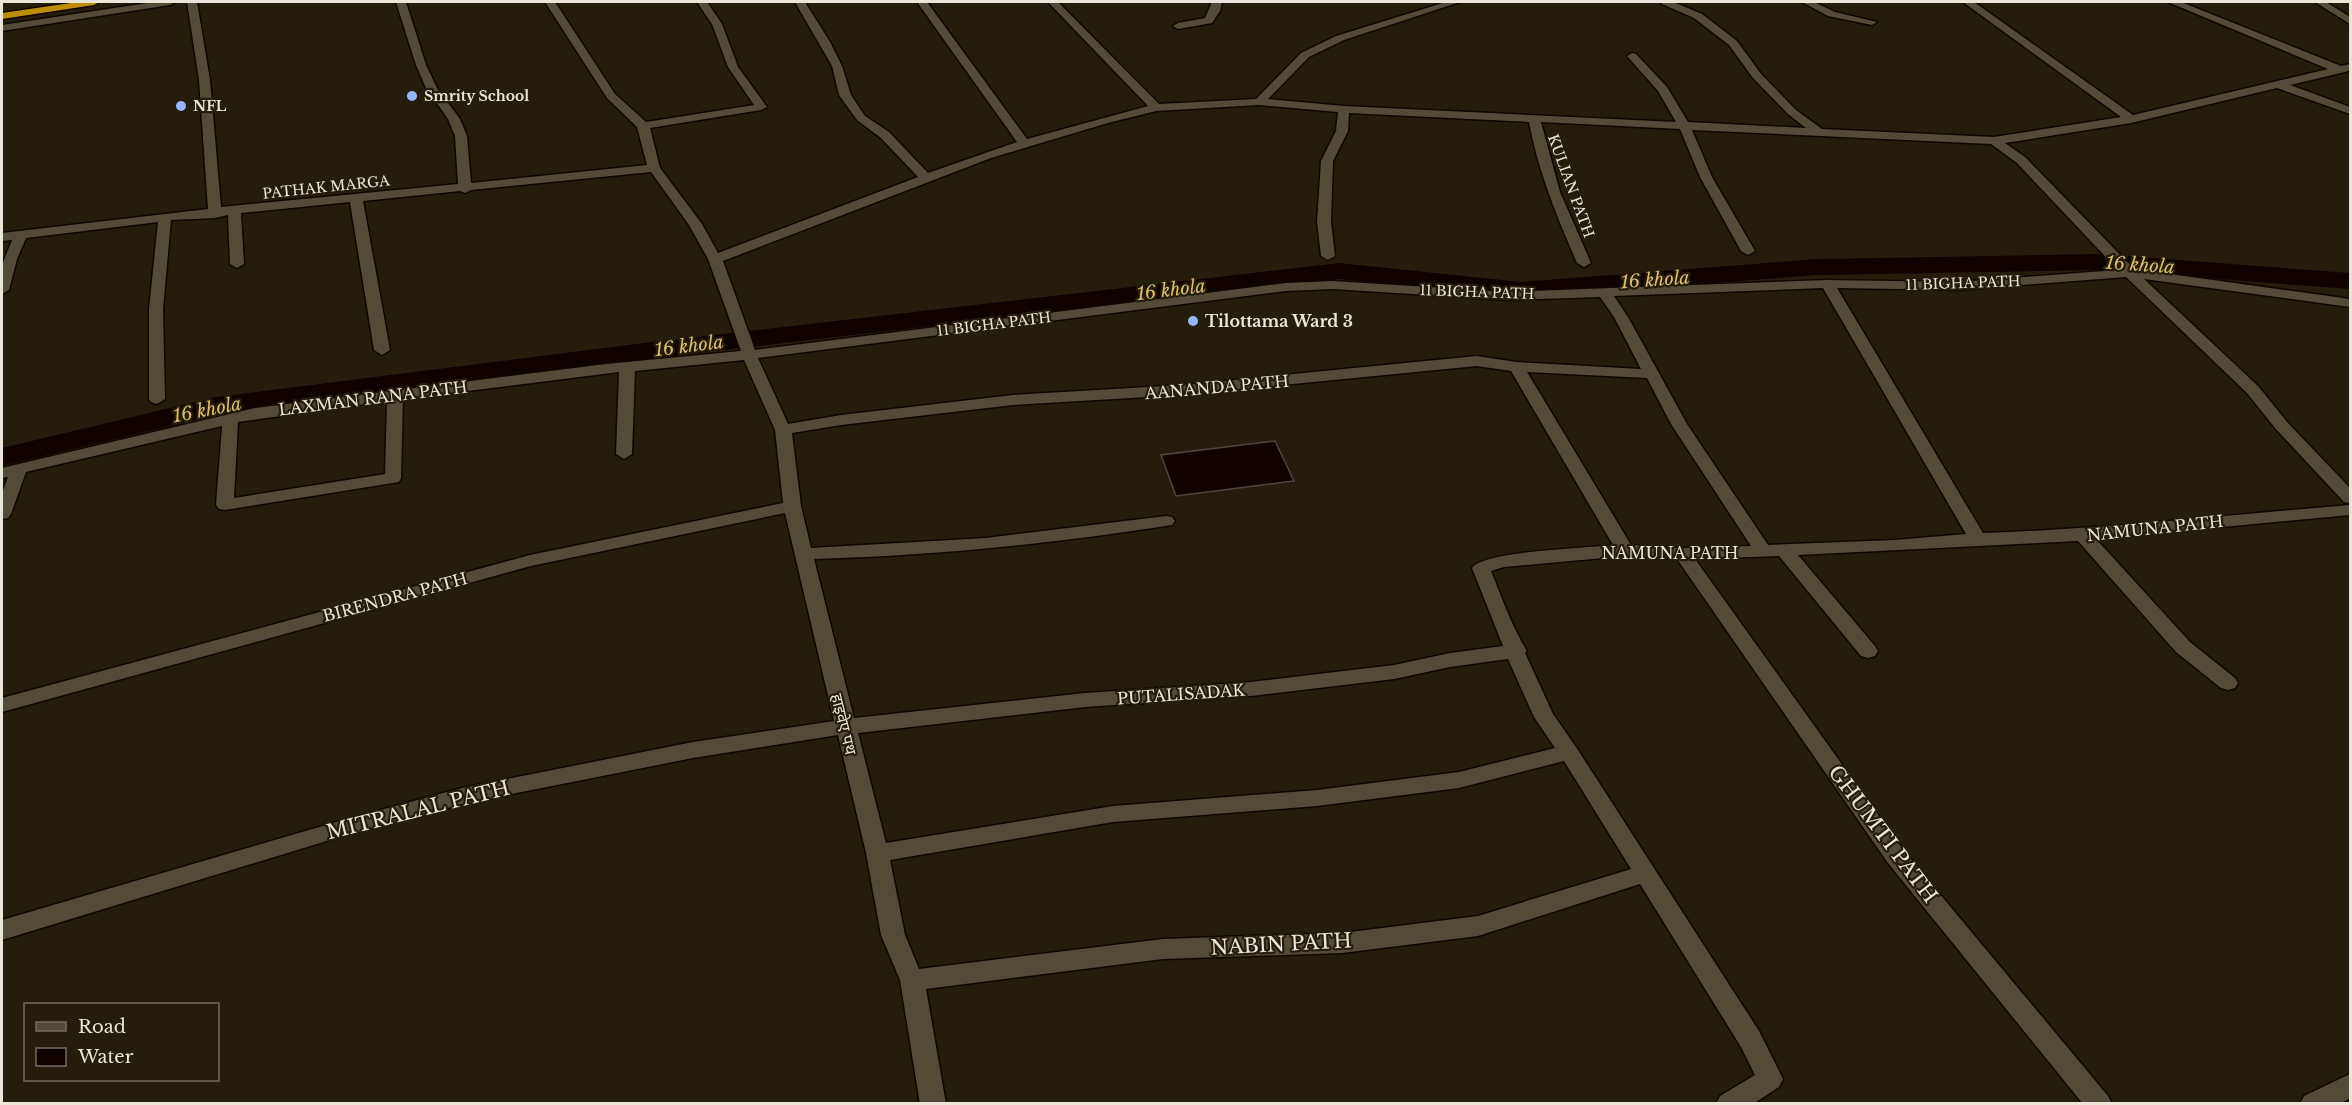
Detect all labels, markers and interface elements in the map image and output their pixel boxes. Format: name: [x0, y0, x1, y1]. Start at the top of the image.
place label: Smrity School: [424, 87, 529, 105]
marker: Smrity School: [405, 89, 419, 103]
place label: NFL: [193, 97, 227, 115]
marker: NFL: [174, 99, 188, 113]
street label: KULIAN PATH: [1544, 132, 1598, 240]
street label: PATHAK MARGA: [261, 171, 391, 203]
water label: 16 khola: [2104, 252, 2175, 278]
water label: 16 khola: [1619, 267, 1690, 293]
street label: 11 BIGHA PATH: [1905, 272, 2021, 294]
water label: 16 khola: [1134, 275, 1207, 305]
street label: 11 BIGHA PATH: [1419, 281, 1535, 303]
street label: 11 BIGHA PATH: [936, 308, 1052, 340]
place label: Tilottama Ward 3: [1205, 311, 1353, 331]
marker: Tilottama Ward 3: [1186, 314, 1200, 328]
water label: 16 khola: [652, 331, 725, 361]
street label: AANANDA PATH: [1143, 371, 1290, 403]
street label: LAXMAN RANA PATH: [277, 376, 469, 420]
water label: 16 khola: [170, 393, 243, 428]
street label: NAMUNA PATH: [2086, 511, 2224, 545]
street label: NAMUNA PATH: [1601, 543, 1739, 563]
street label: BIRENDRA PATH: [320, 568, 470, 626]
street label: PUTALISADAK: [1116, 680, 1246, 708]
street label: हाइवेए पथ: [827, 691, 861, 757]
street label: GHUMTI PATH: [1823, 760, 1943, 908]
street label: MITRALAL PATH: [324, 776, 512, 844]
street label: NABIN PATH: [1210, 928, 1352, 960]
legend: [24, 1003, 219, 1081]
text: Road: [78, 1016, 126, 1038]
text: Water: [77, 1046, 134, 1068]

